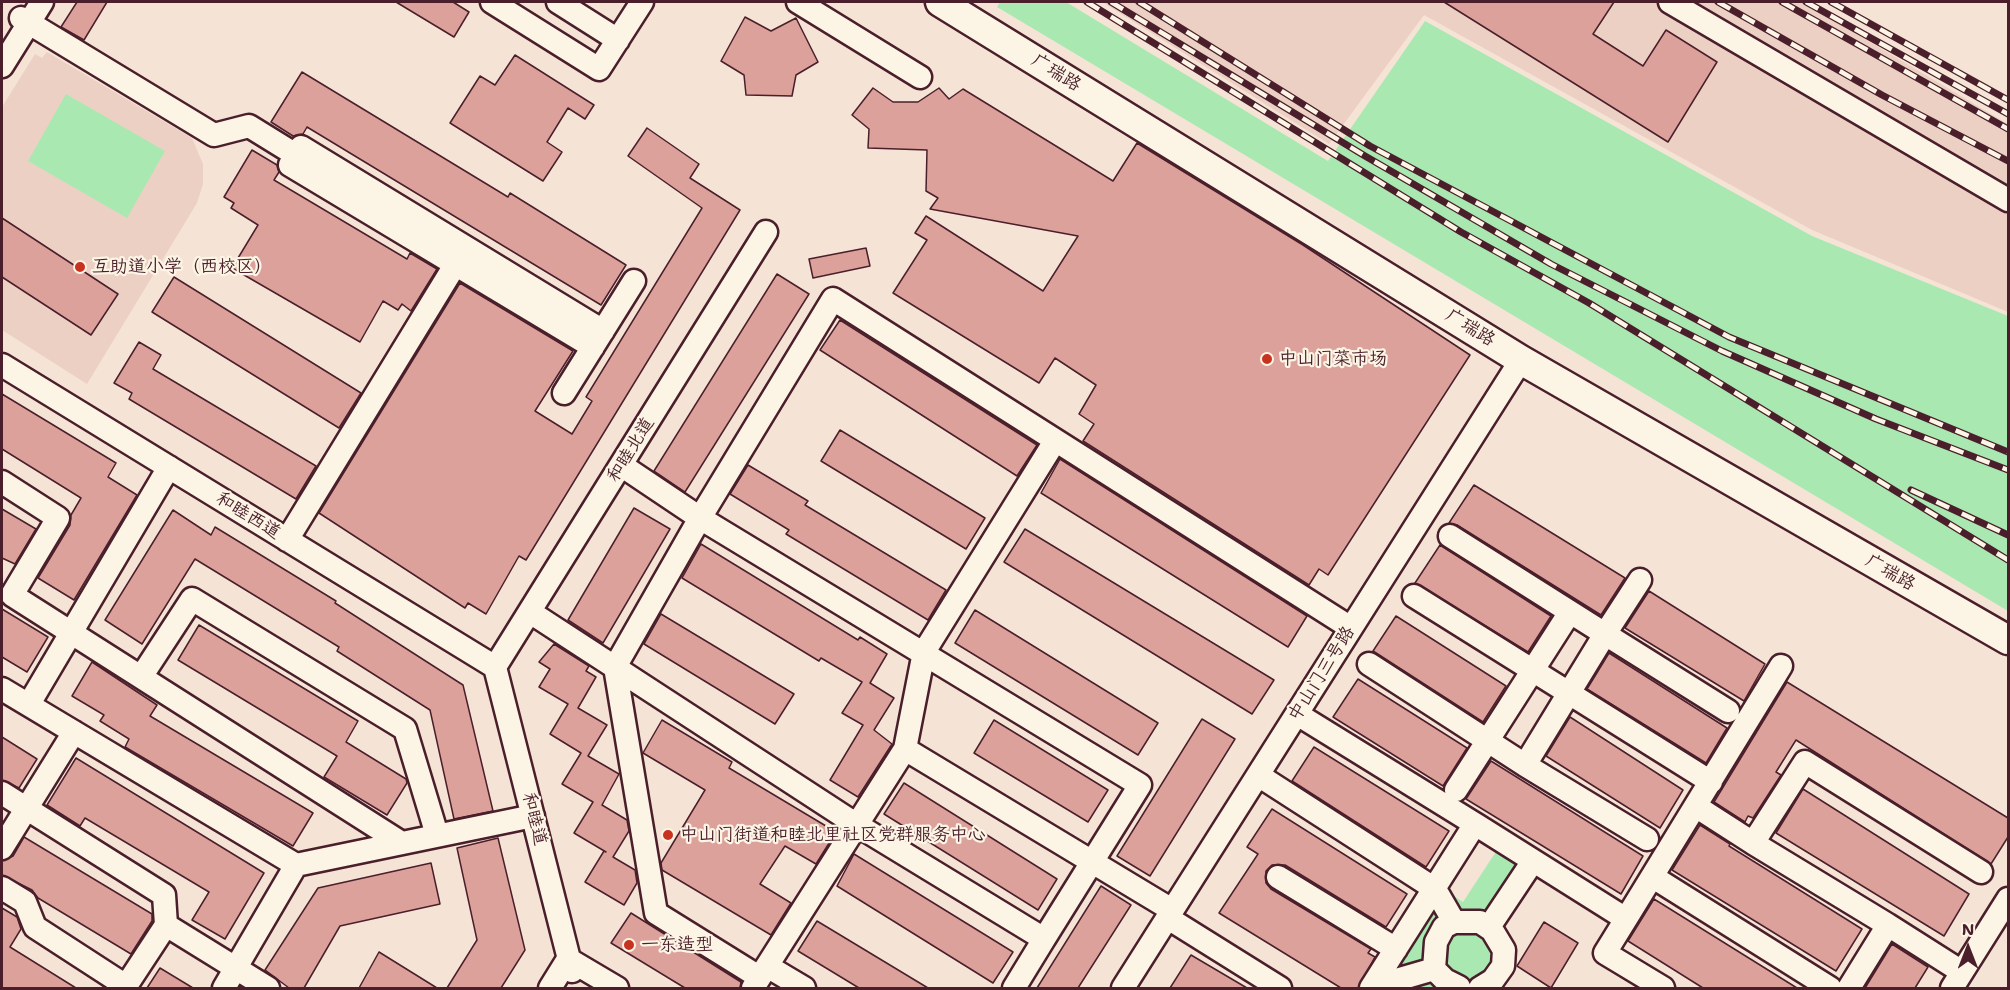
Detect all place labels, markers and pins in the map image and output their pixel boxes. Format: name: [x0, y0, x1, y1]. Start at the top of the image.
place label: 互助道小学（西校区）: [92, 256, 272, 278]
marker: 互助道小学（西校区）: [73, 260, 87, 274]
place label: 中山门菜市场: [1279, 348, 1387, 370]
marker: 中山门菜市场: [1260, 352, 1274, 366]
place label: 中山门街道和睦北里社区党群服务中心: [680, 824, 986, 846]
marker: 中山门街道和睦北里社区党群服务中心: [661, 828, 675, 842]
place label: 一东造型: [641, 934, 713, 956]
marker: 一东造型: [622, 938, 636, 952]

